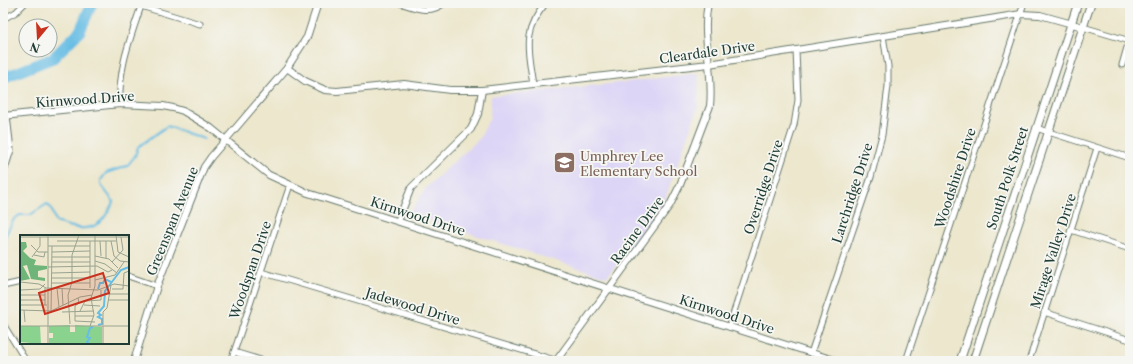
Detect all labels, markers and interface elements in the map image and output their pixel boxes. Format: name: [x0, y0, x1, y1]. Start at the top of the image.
north arrow: [18, 18, 58, 58]
street label: Cleardale Drive: [658, 37, 756, 67]
text: N: [28, 39, 42, 56]
street label: Kirnwood Drive: [35, 88, 135, 110]
street label: South Polk Street: [983, 124, 1031, 232]
street label: Woodshire Drive: [931, 126, 979, 231]
street label: Overridge Drive: [740, 137, 786, 237]
street label: Larchridge Drive: [828, 141, 876, 245]
place label: Umphrey Lee Elementary School: [580, 148, 698, 179]
school or university icon: Umphrey Lee Elementary School: [552, 150, 578, 176]
street label: Greenspan Avenue: [143, 164, 201, 278]
street label: Mirage Valley Drive: [1027, 191, 1079, 311]
street label: Kirnwood Drive: [369, 193, 467, 239]
street label: Racine Drive: [607, 193, 667, 267]
street label: Woodspan Drive: [225, 219, 274, 322]
inset map: [20, 235, 129, 344]
street label: Jadewood Drive: [362, 283, 462, 328]
street label: Kirnwood Drive: [678, 291, 776, 337]

